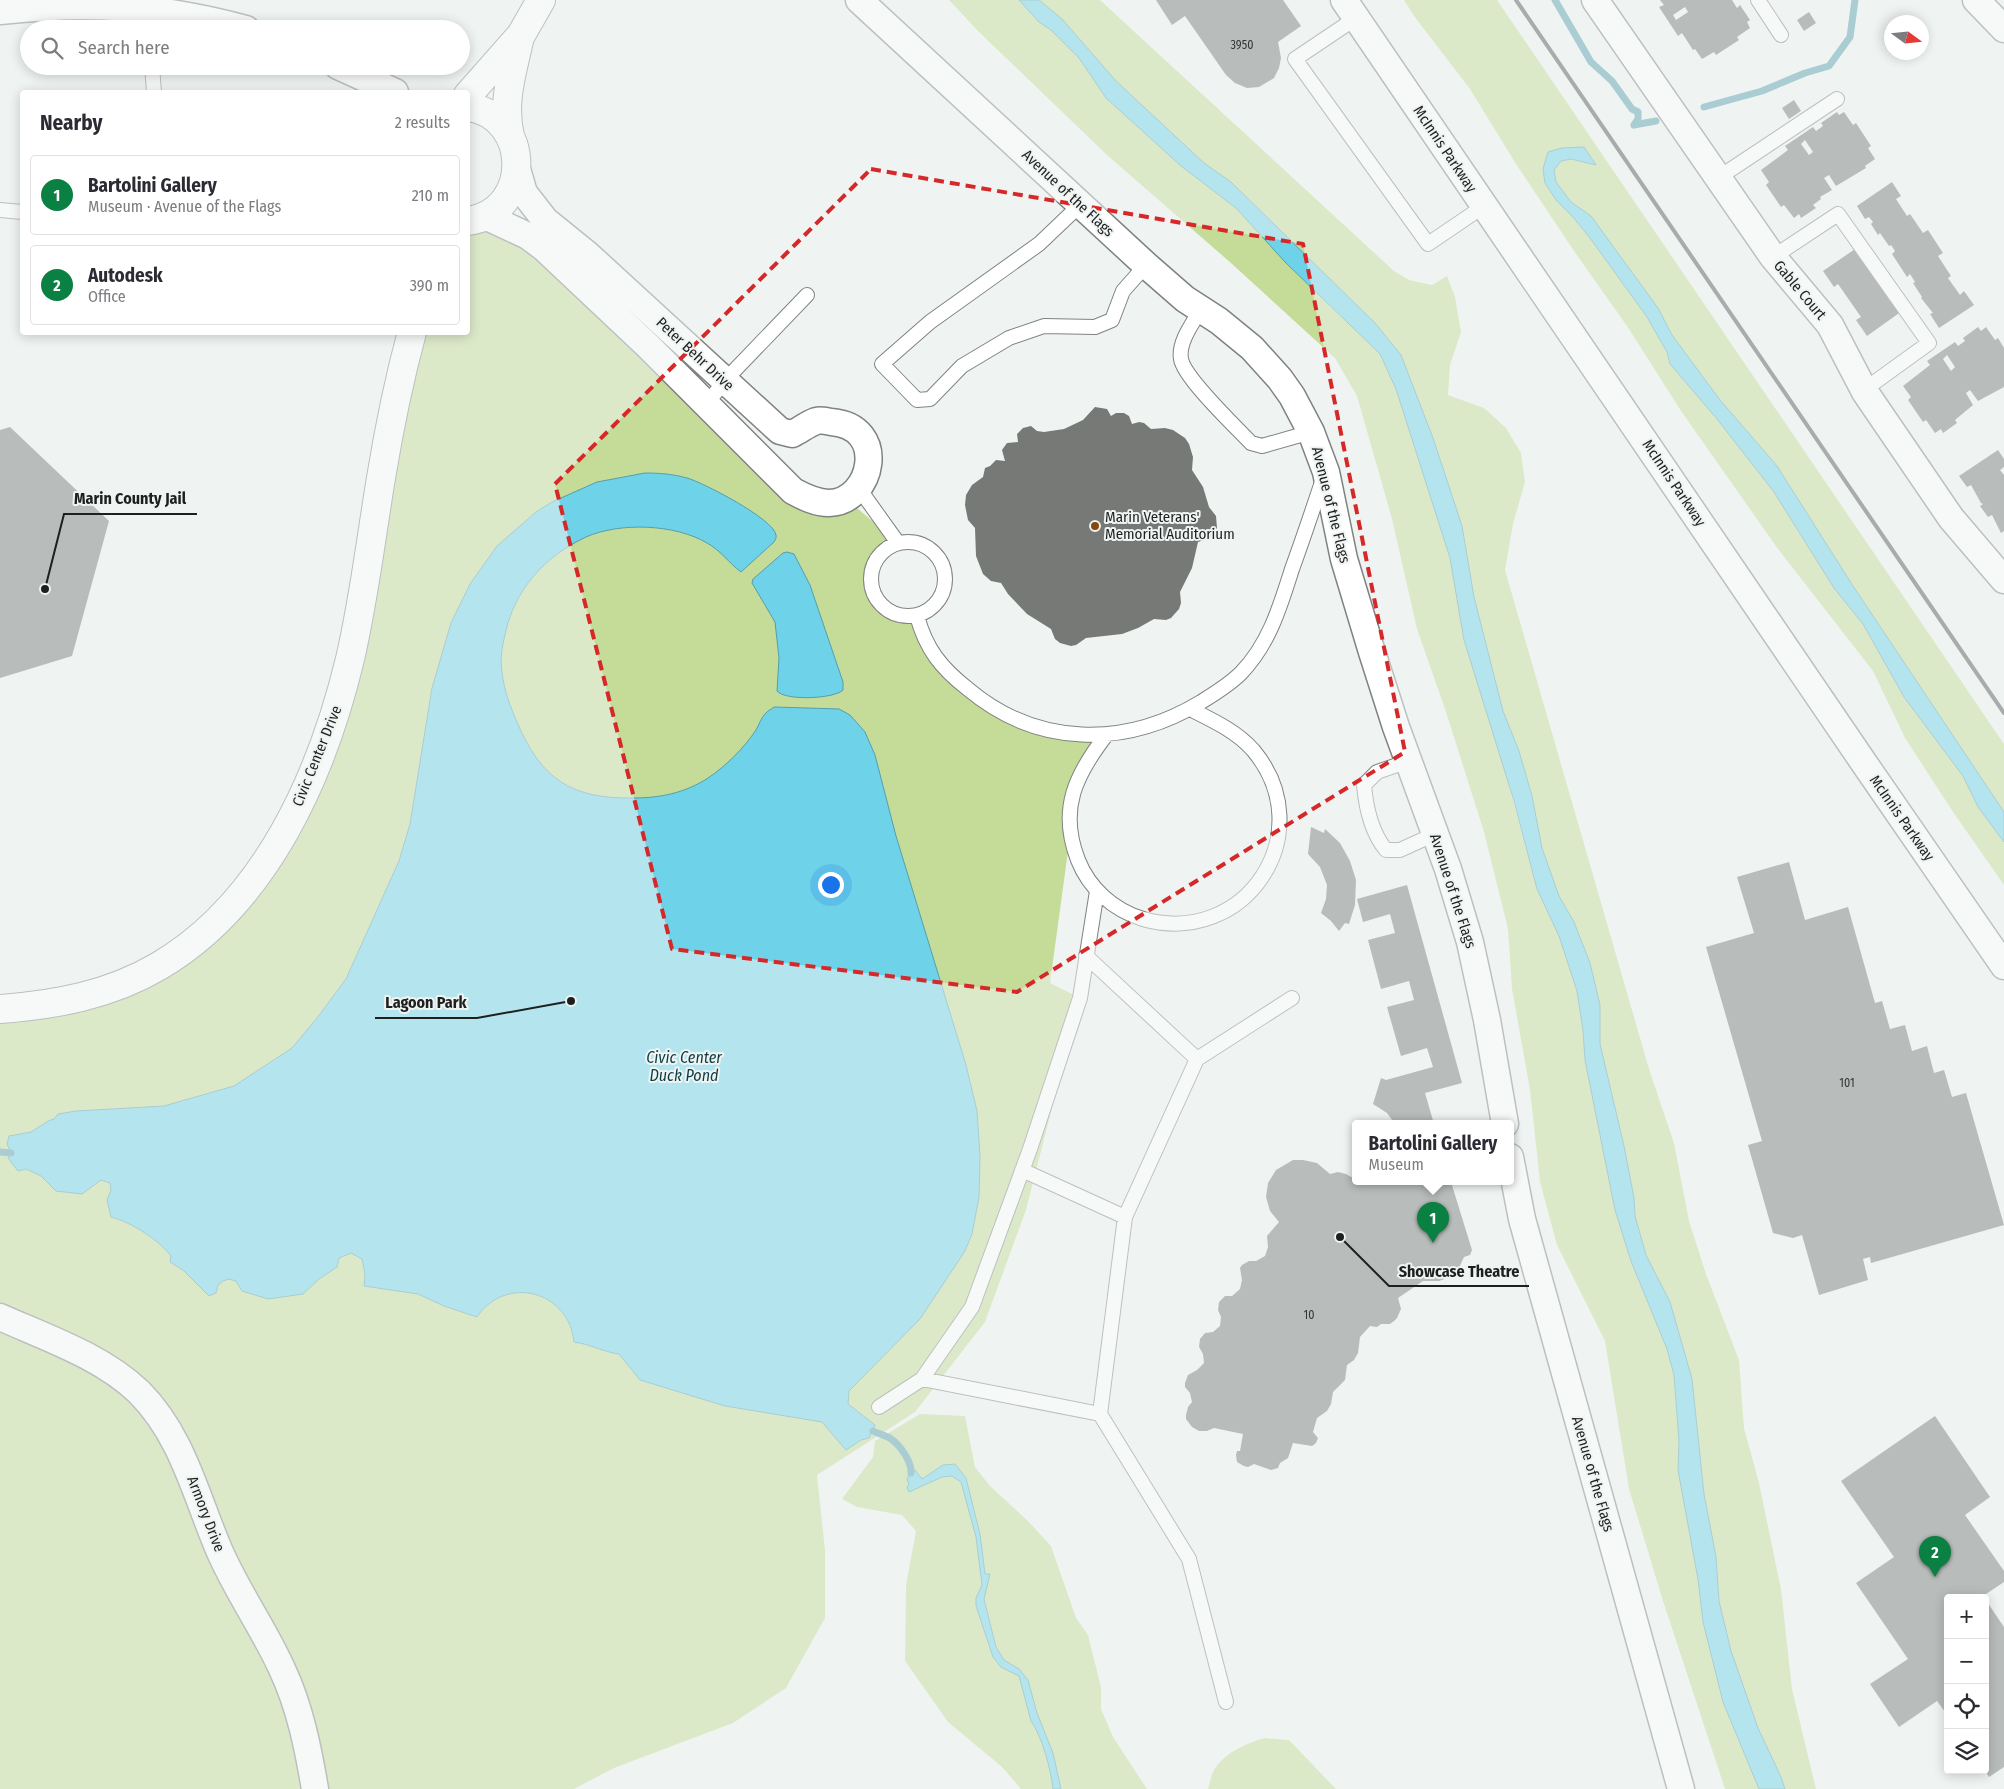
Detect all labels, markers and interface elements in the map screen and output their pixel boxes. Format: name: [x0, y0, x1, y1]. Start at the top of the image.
north arrow: [1884, 15, 1929, 60]
search box: [20, 20, 470, 75]
icon: search: [38, 34, 66, 62]
text: Search here: [78, 36, 170, 59]
house number: 3950: [1231, 38, 1253, 52]
street label: McInnis Parkway: [1409, 102, 1481, 196]
text: Nearby: [40, 110, 102, 136]
text: 2 results: [395, 113, 450, 132]
street label: Avenue of the Flags: [1018, 146, 1118, 240]
text: Bartolini Gallery: [88, 174, 217, 197]
text: 1: [54, 186, 60, 205]
text: 210 m: [412, 186, 449, 205]
text: Museum · Avenue of the Flags: [88, 197, 281, 216]
street label: Gable Court: [1770, 257, 1830, 323]
text: Autodesk: [88, 264, 163, 287]
text: 2: [53, 276, 61, 295]
text: 390 m: [410, 276, 449, 295]
text: Office: [88, 287, 126, 306]
street label: Peter Behr Drive: [652, 313, 738, 395]
street label: McInnis Parkway: [1638, 436, 1710, 530]
street label: Avenue of the Flags: [1308, 445, 1354, 565]
callout: Marin County Jail: [64, 483, 197, 514]
text: Marin County Jail: [74, 489, 187, 508]
place label: Marin Veterans' Memorial Auditorium: [1105, 508, 1235, 543]
marker: Marin Veterans' Memorial Auditorium: [1089, 520, 1101, 532]
street label: Civic Center Drive: [289, 703, 345, 809]
street label: McInnis Parkway: [1866, 772, 1938, 865]
street label: Avenue of the Flags: [1426, 832, 1480, 950]
your location: [818, 872, 844, 898]
callout: Lagoon Park: [375, 987, 477, 1018]
text: Lagoon Park: [385, 993, 468, 1012]
water label: Civic Center Duck Pond: [646, 1048, 722, 1085]
house number: 101: [1839, 1076, 1855, 1090]
popup: [1352, 1120, 1514, 1185]
text: Bartolini Gallery: [1369, 1132, 1497, 1155]
text: Museum: [1369, 1155, 1424, 1174]
pin: 1: [1417, 1202, 1449, 1243]
callout: Showcase Theatre: [1389, 1255, 1529, 1286]
text: Showcase Theatre: [1399, 1262, 1519, 1281]
house number: 10: [1304, 1308, 1314, 1322]
street label: Avenue of the Flags: [1568, 1414, 1618, 1534]
street label: Armory Drive: [183, 1474, 229, 1554]
pin: 2: [1919, 1536, 1951, 1577]
map controls: [1944, 1594, 1989, 1774]
button: +: [1944, 1594, 1989, 1639]
button: −: [1944, 1639, 1989, 1684]
button: locate: [1944, 1684, 1989, 1729]
button: layers: [1944, 1729, 1989, 1774]

